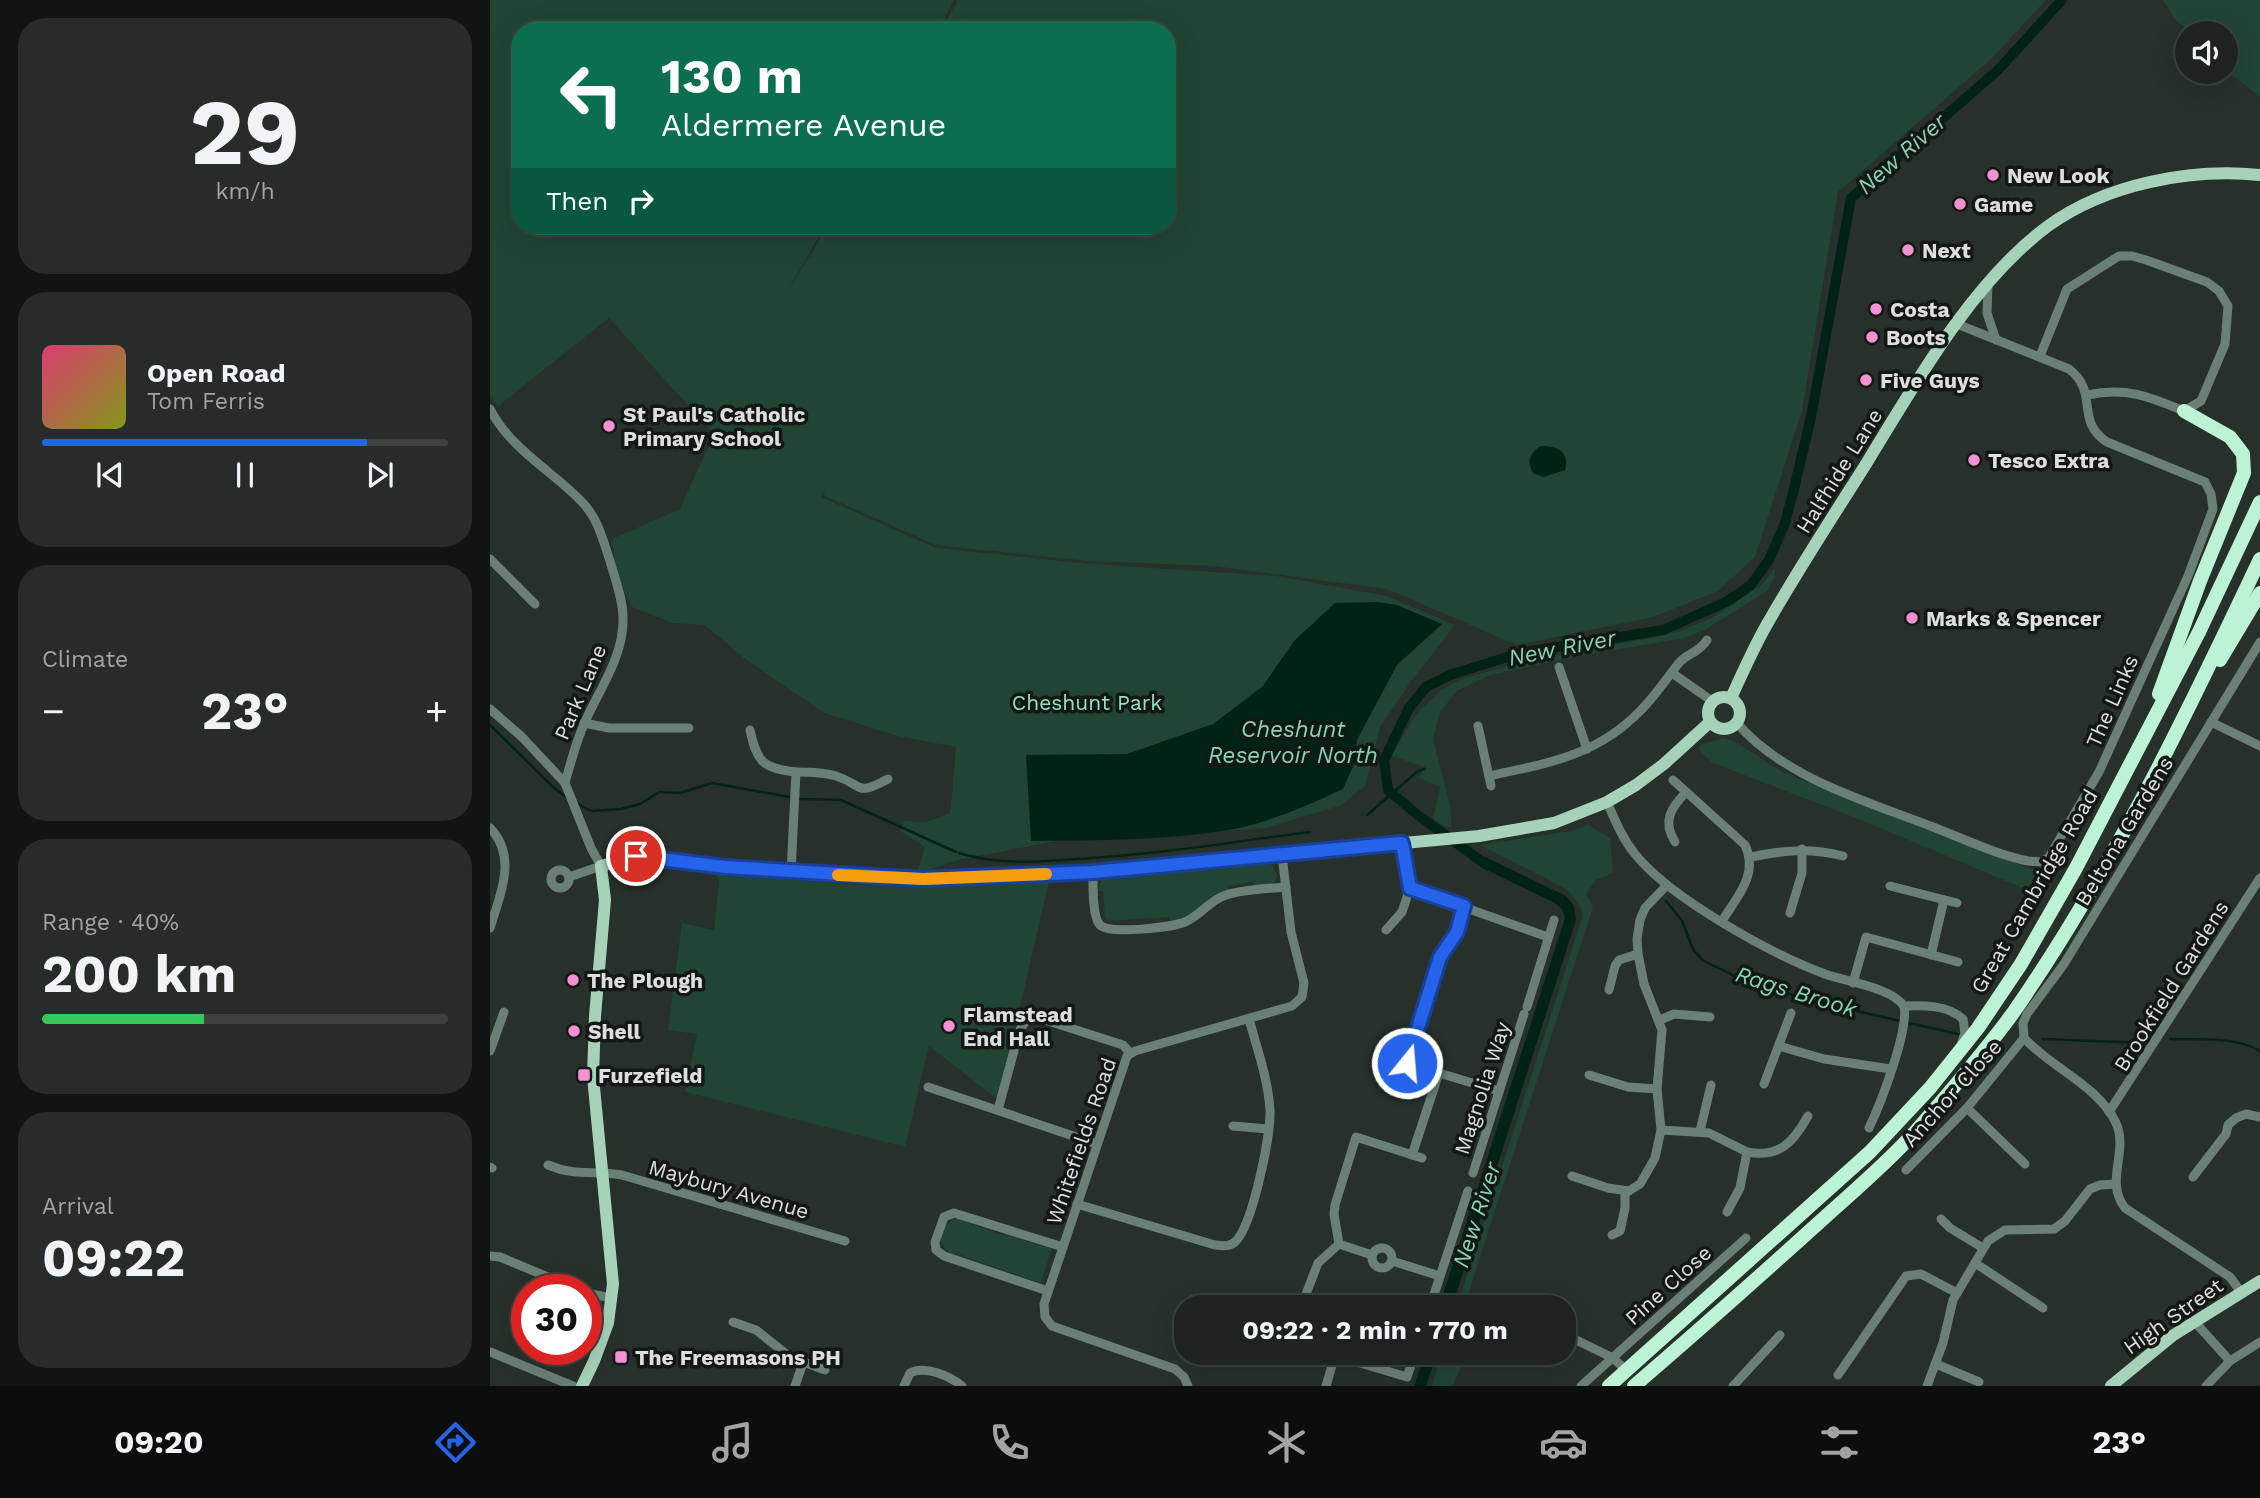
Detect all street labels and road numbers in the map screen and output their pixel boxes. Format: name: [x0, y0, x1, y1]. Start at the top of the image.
street label: Halfhide Lane: [1791, 404, 1887, 538]
street label: Park Lane: [549, 640, 611, 744]
street label: The Links: [2081, 651, 2143, 751]
street label: Beltona Gardens: [2070, 752, 2178, 910]
street label: Great Cambridge Road: [1965, 785, 2103, 997]
street label: Brookfield Gardens: [2108, 896, 2234, 1076]
street label: Magnolia Way: [1449, 1018, 1515, 1157]
street label: Anchor Close: [1897, 1034, 2007, 1152]
street label: Whitefields Road: [1041, 1054, 1121, 1228]
street label: Maybury Avenue: [646, 1154, 812, 1224]
street label: Pine Close: [1620, 1240, 1716, 1330]
street label: High Street: [2119, 1273, 2228, 1359]

